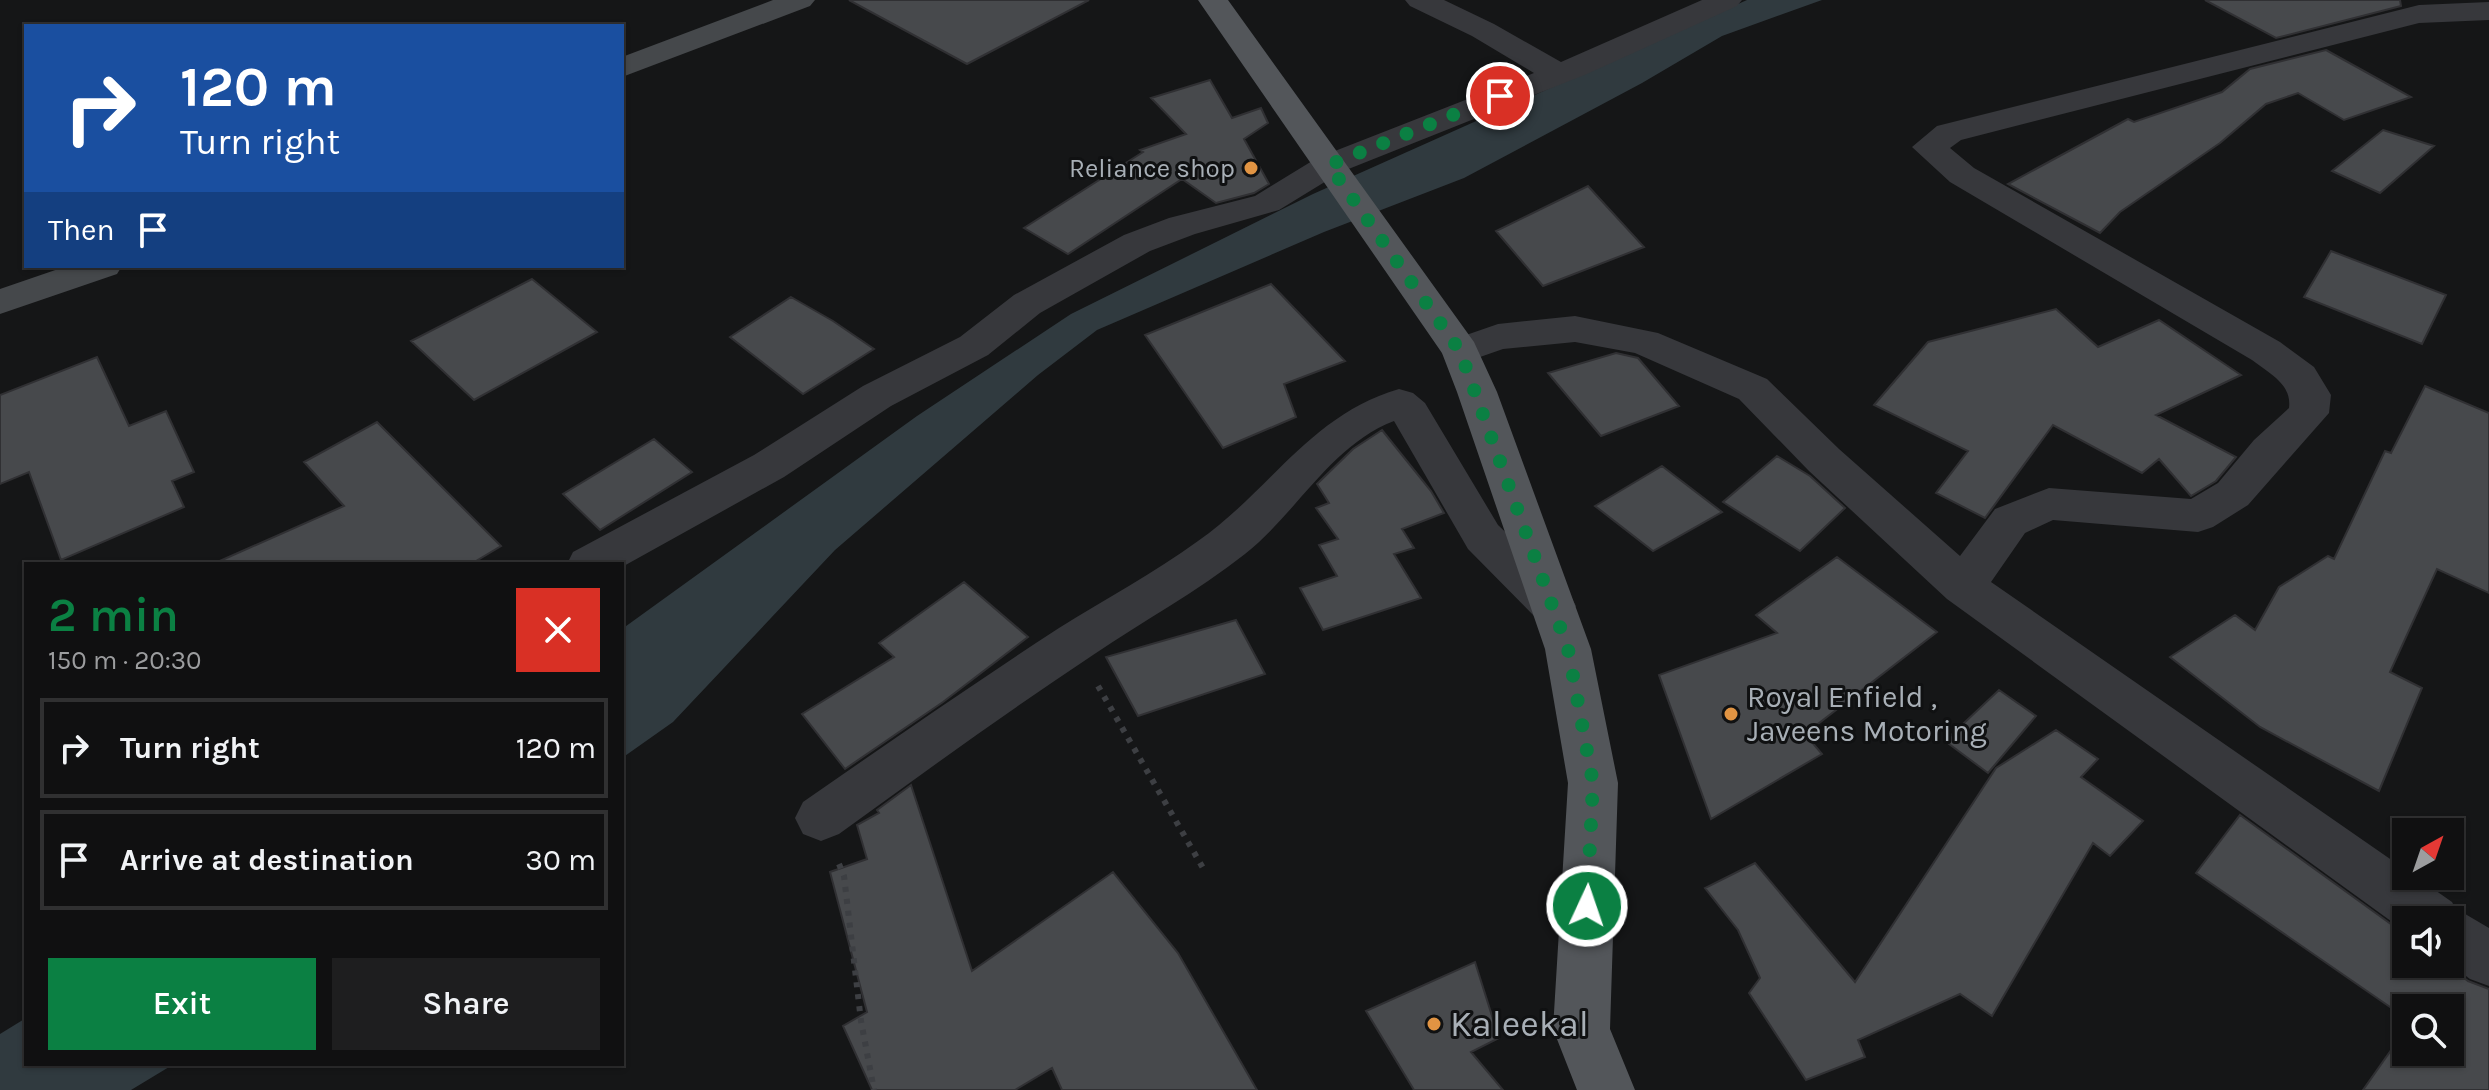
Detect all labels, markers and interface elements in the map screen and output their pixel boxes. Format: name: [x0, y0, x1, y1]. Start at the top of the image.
text: 120 m: [180, 54, 337, 119]
icon: right: [48, 56, 152, 160]
pin: [1466, 62, 1534, 130]
icon: arrive: [1478, 74, 1522, 118]
text: Turn right: [180, 121, 340, 163]
place label: Reliance shop: [1069, 153, 1235, 184]
marker: Reliance shop: [1242, 159, 1260, 177]
icon: arrive: [131, 208, 175, 252]
text: Then: [48, 212, 115, 248]
text: 2 min: [48, 587, 179, 643]
button: close: [516, 588, 600, 672]
text: 150 m · 20:30: [48, 645, 201, 676]
place label: Royal Enfield , Javeens Motoring: [1747, 679, 1987, 749]
marker: Royal Enfield , Javeens Motoring: [1722, 705, 1740, 723]
icon: right: [52, 726, 96, 770]
text: Turn right: [120, 730, 260, 766]
text: 120 m: [516, 730, 596, 766]
north arrow: [2392, 818, 2464, 890]
map controls: [2392, 818, 2464, 1066]
icon: arrive: [52, 838, 96, 882]
text: Arrive at destination: [120, 842, 414, 878]
text: 30 m: [525, 842, 596, 878]
position arrow: [1545, 864, 1629, 948]
button: sound: [2392, 906, 2464, 978]
button: Exit: [48, 958, 316, 1050]
button: Share: [332, 958, 600, 1050]
button: search: [2392, 994, 2464, 1066]
place label: Kaleekal: [1450, 1003, 1589, 1045]
marker: Kaleekal: [1425, 1015, 1443, 1033]

